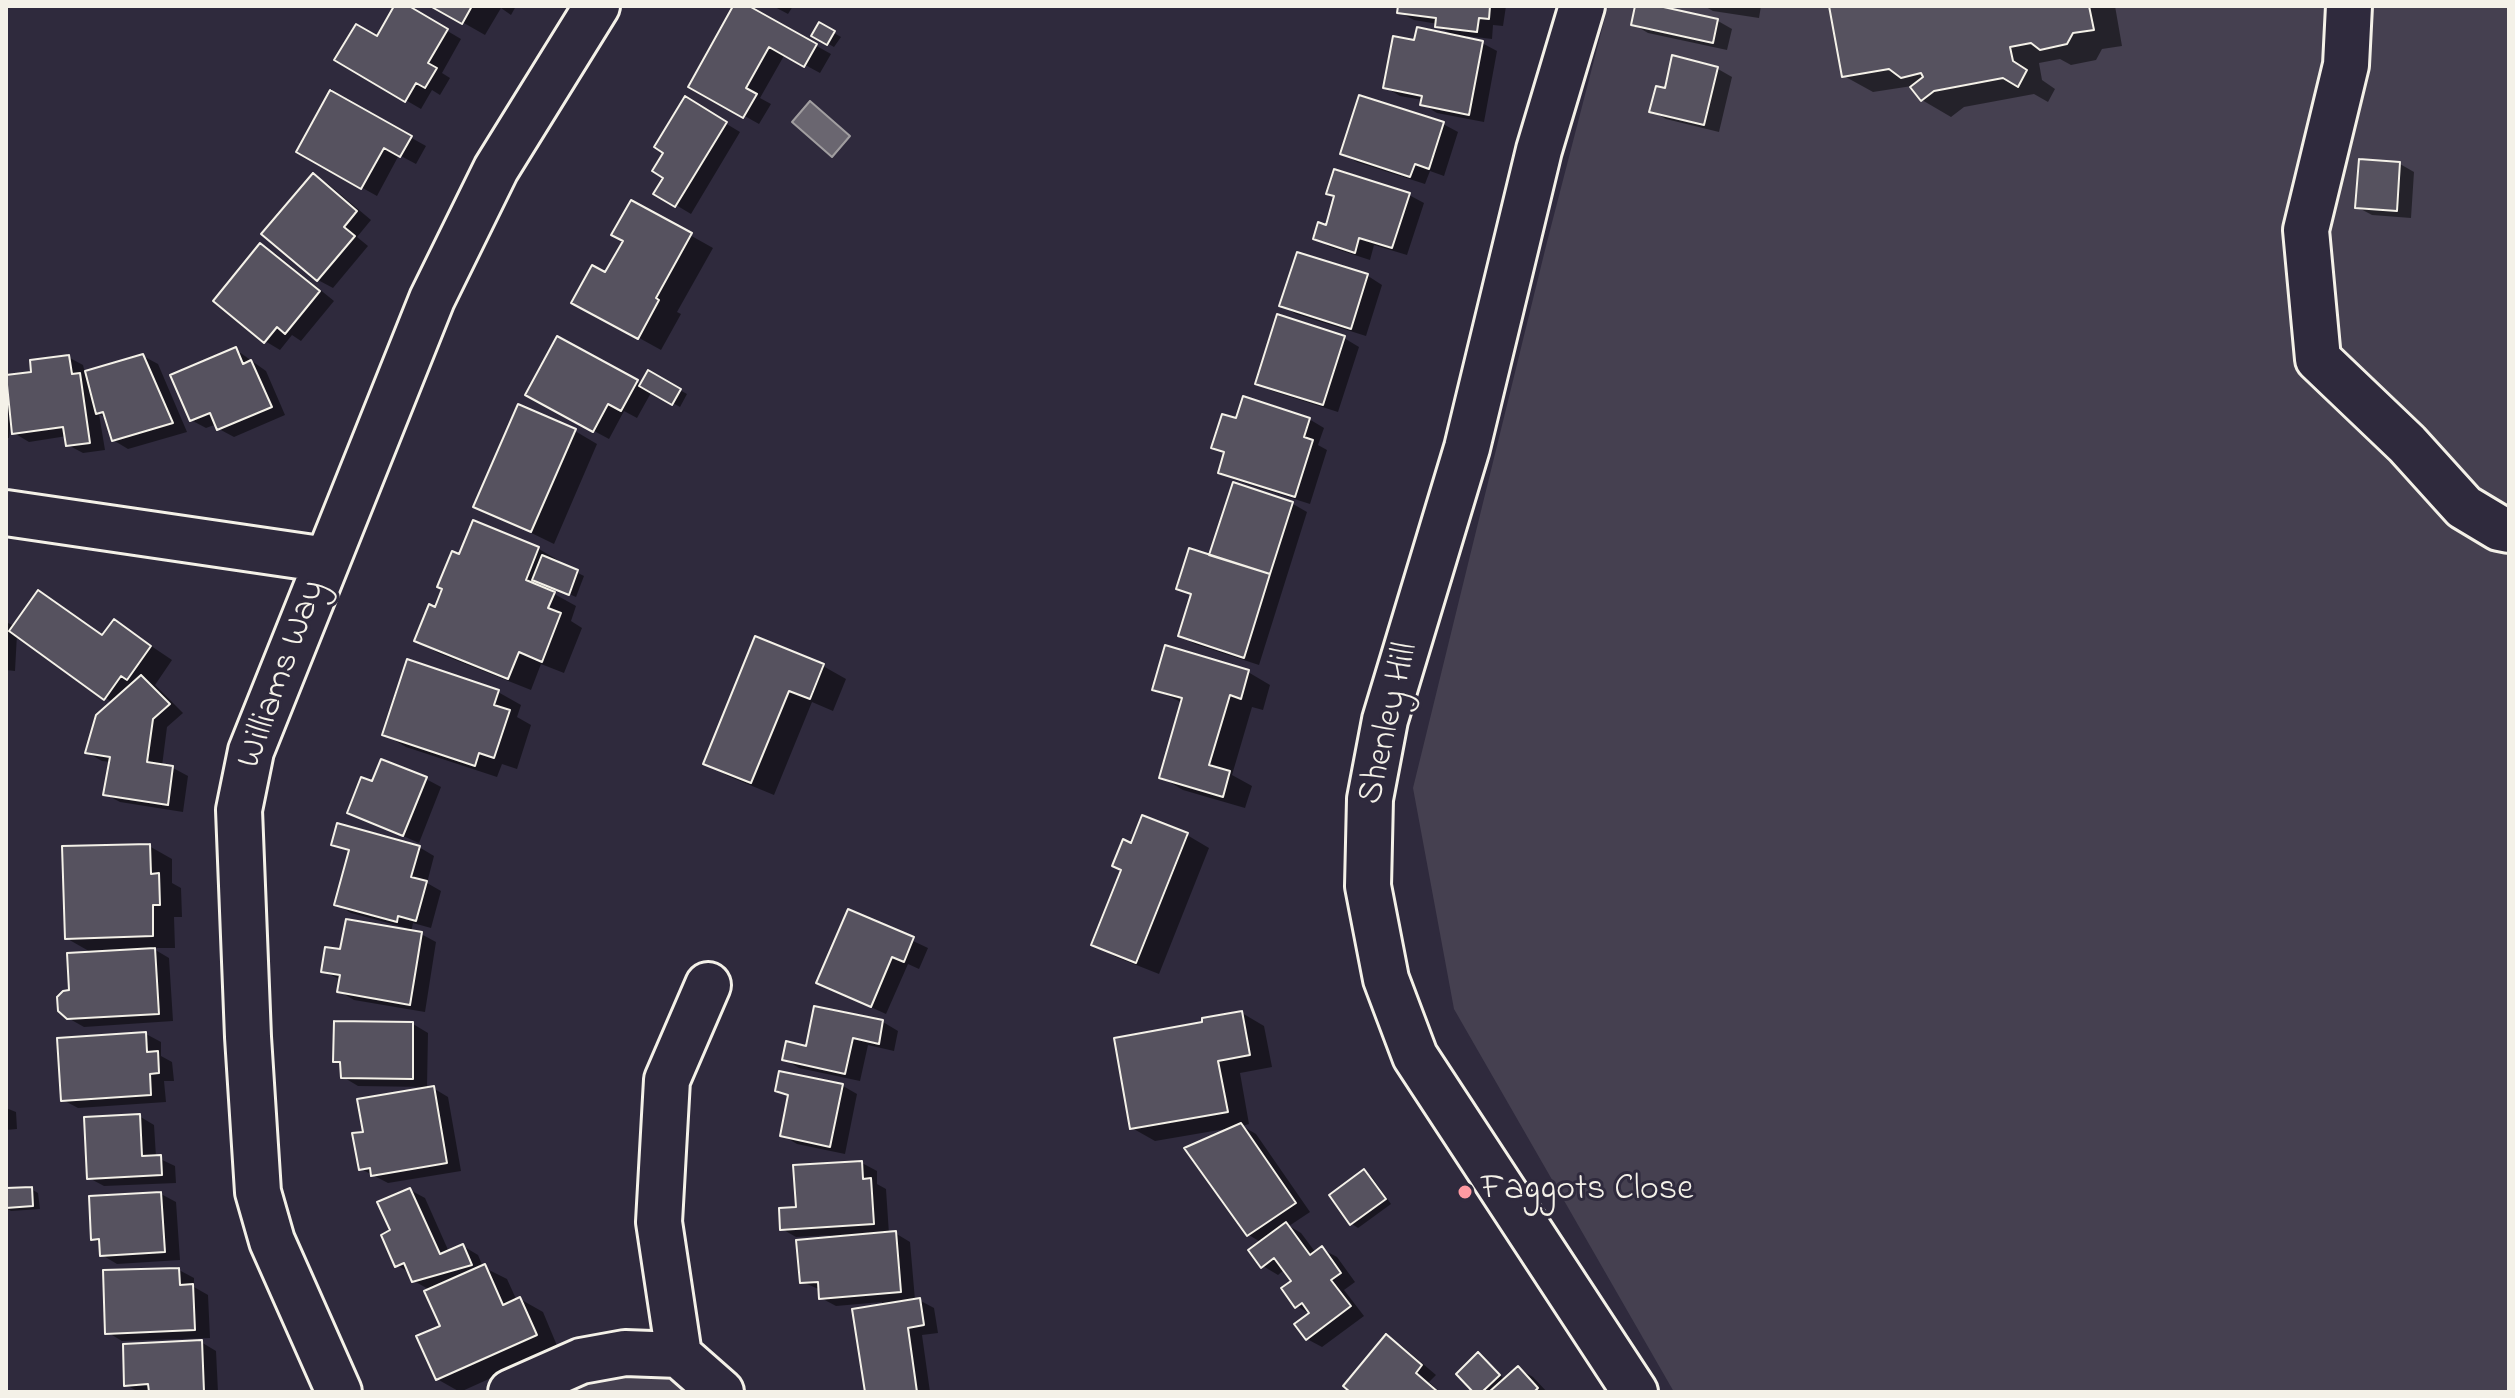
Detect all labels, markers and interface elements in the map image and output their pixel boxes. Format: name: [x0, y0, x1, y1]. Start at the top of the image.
street label: Williams Way: [230, 575, 338, 775]
street label: Shenley Hill: [1351, 639, 1431, 809]
place label: Faggots Close: [1481, 1170, 1693, 1214]
marker: Faggots Close: [1456, 1183, 1474, 1201]

